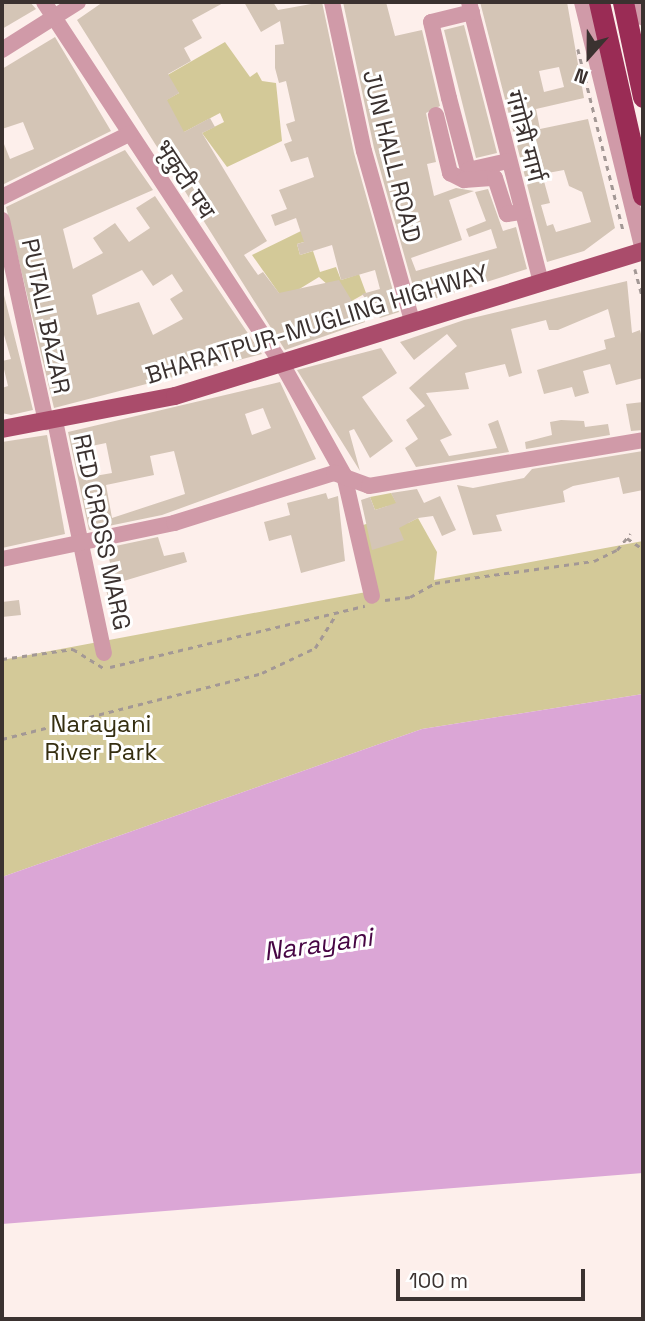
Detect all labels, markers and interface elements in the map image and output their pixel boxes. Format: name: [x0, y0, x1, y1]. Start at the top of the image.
north arrow: [554, 21, 624, 91]
text: N: [571, 62, 592, 90]
street label: JUN HALL ROAD: [357, 66, 427, 246]
street label: गंगोत्री मार्ग: [499, 87, 551, 185]
street label: भृकुटी पथ: [149, 134, 221, 224]
street label: PUTALI BAZAR: [15, 236, 77, 396]
street label: BHARATPUR-MUGLING HIGHWAY: [142, 258, 492, 390]
street label: RED CROSS MARG: [67, 431, 137, 633]
park label: Narayani River Park: [45, 710, 157, 766]
water label: Narayani: [262, 922, 374, 968]
scale bar: [400, 1254, 589, 1298]
text: 100 m: [409, 1267, 468, 1294]

